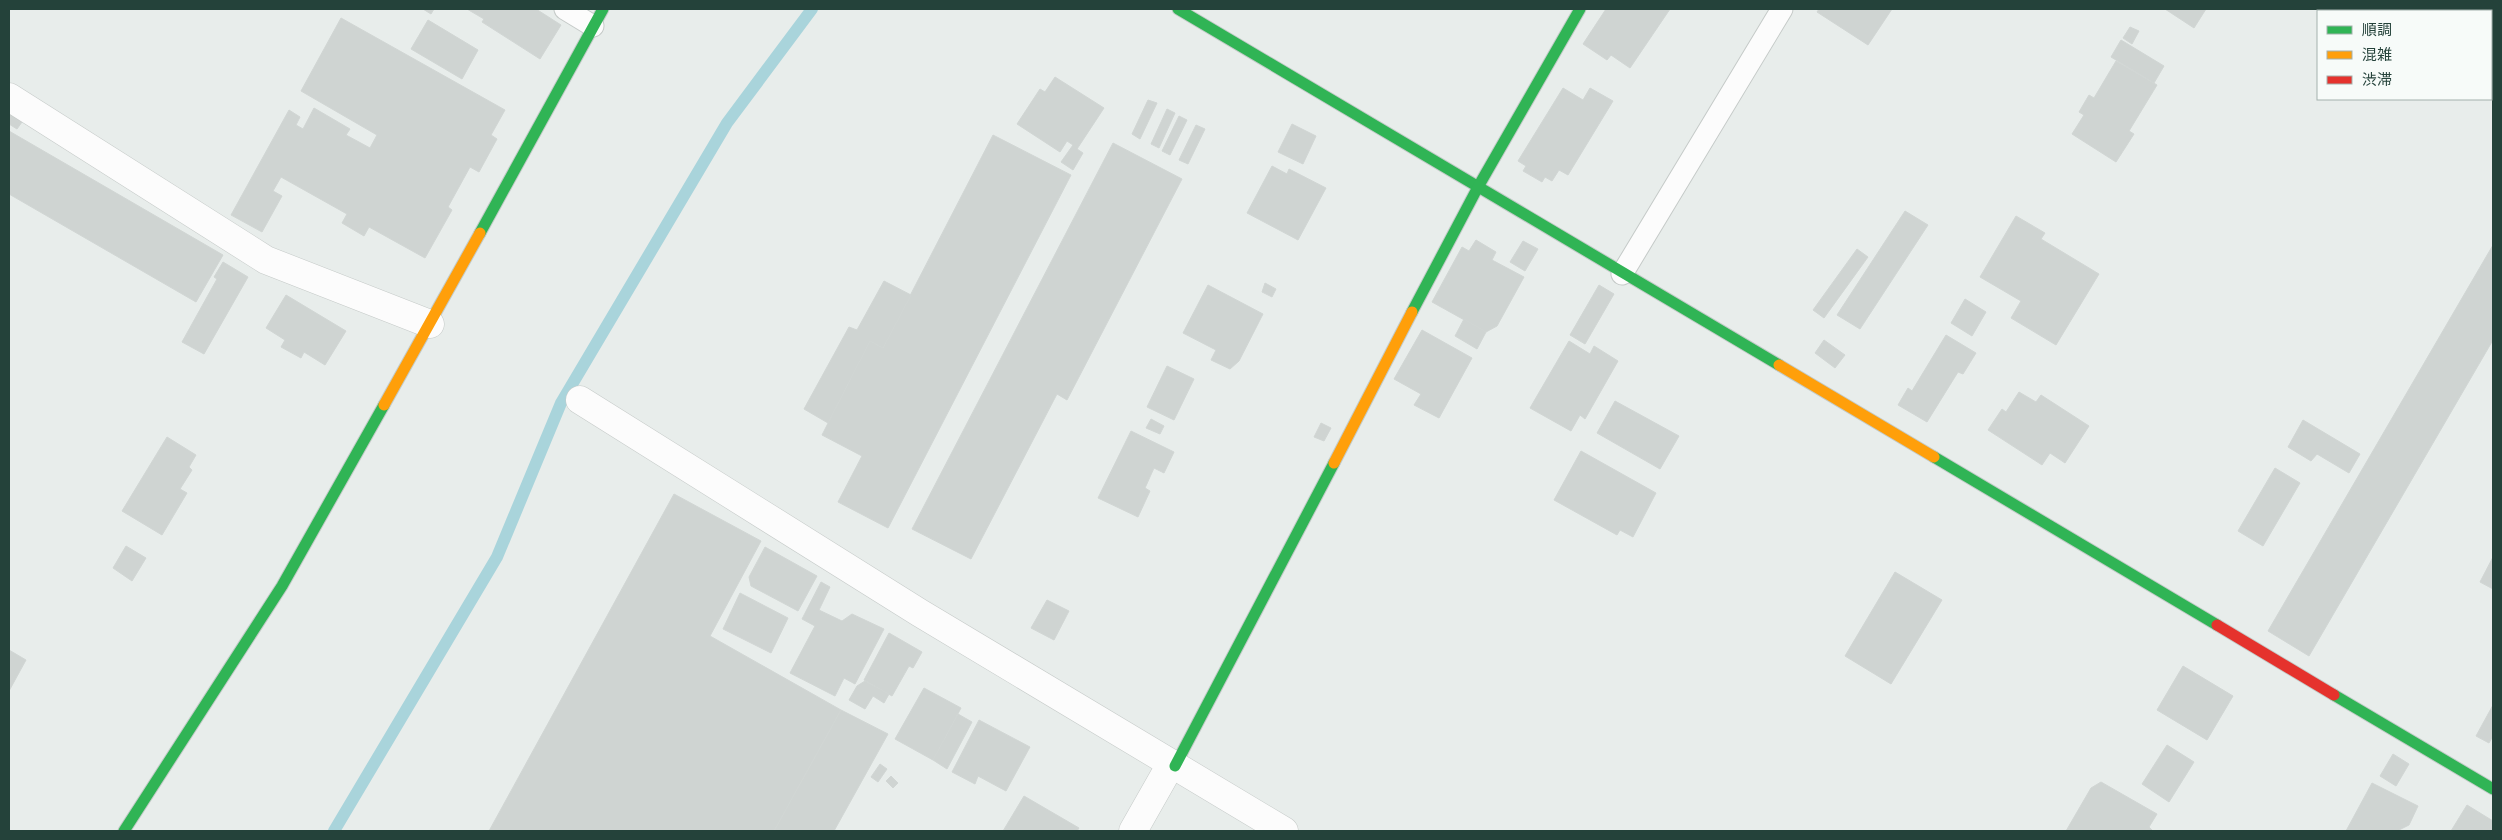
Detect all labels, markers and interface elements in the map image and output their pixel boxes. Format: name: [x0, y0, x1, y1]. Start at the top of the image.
legend: [2317, 10, 2492, 100]
text: 順調: [2362, 21, 2392, 38]
text: 混雑: [2362, 46, 2392, 63]
text: 渋滞: [2362, 71, 2392, 88]

